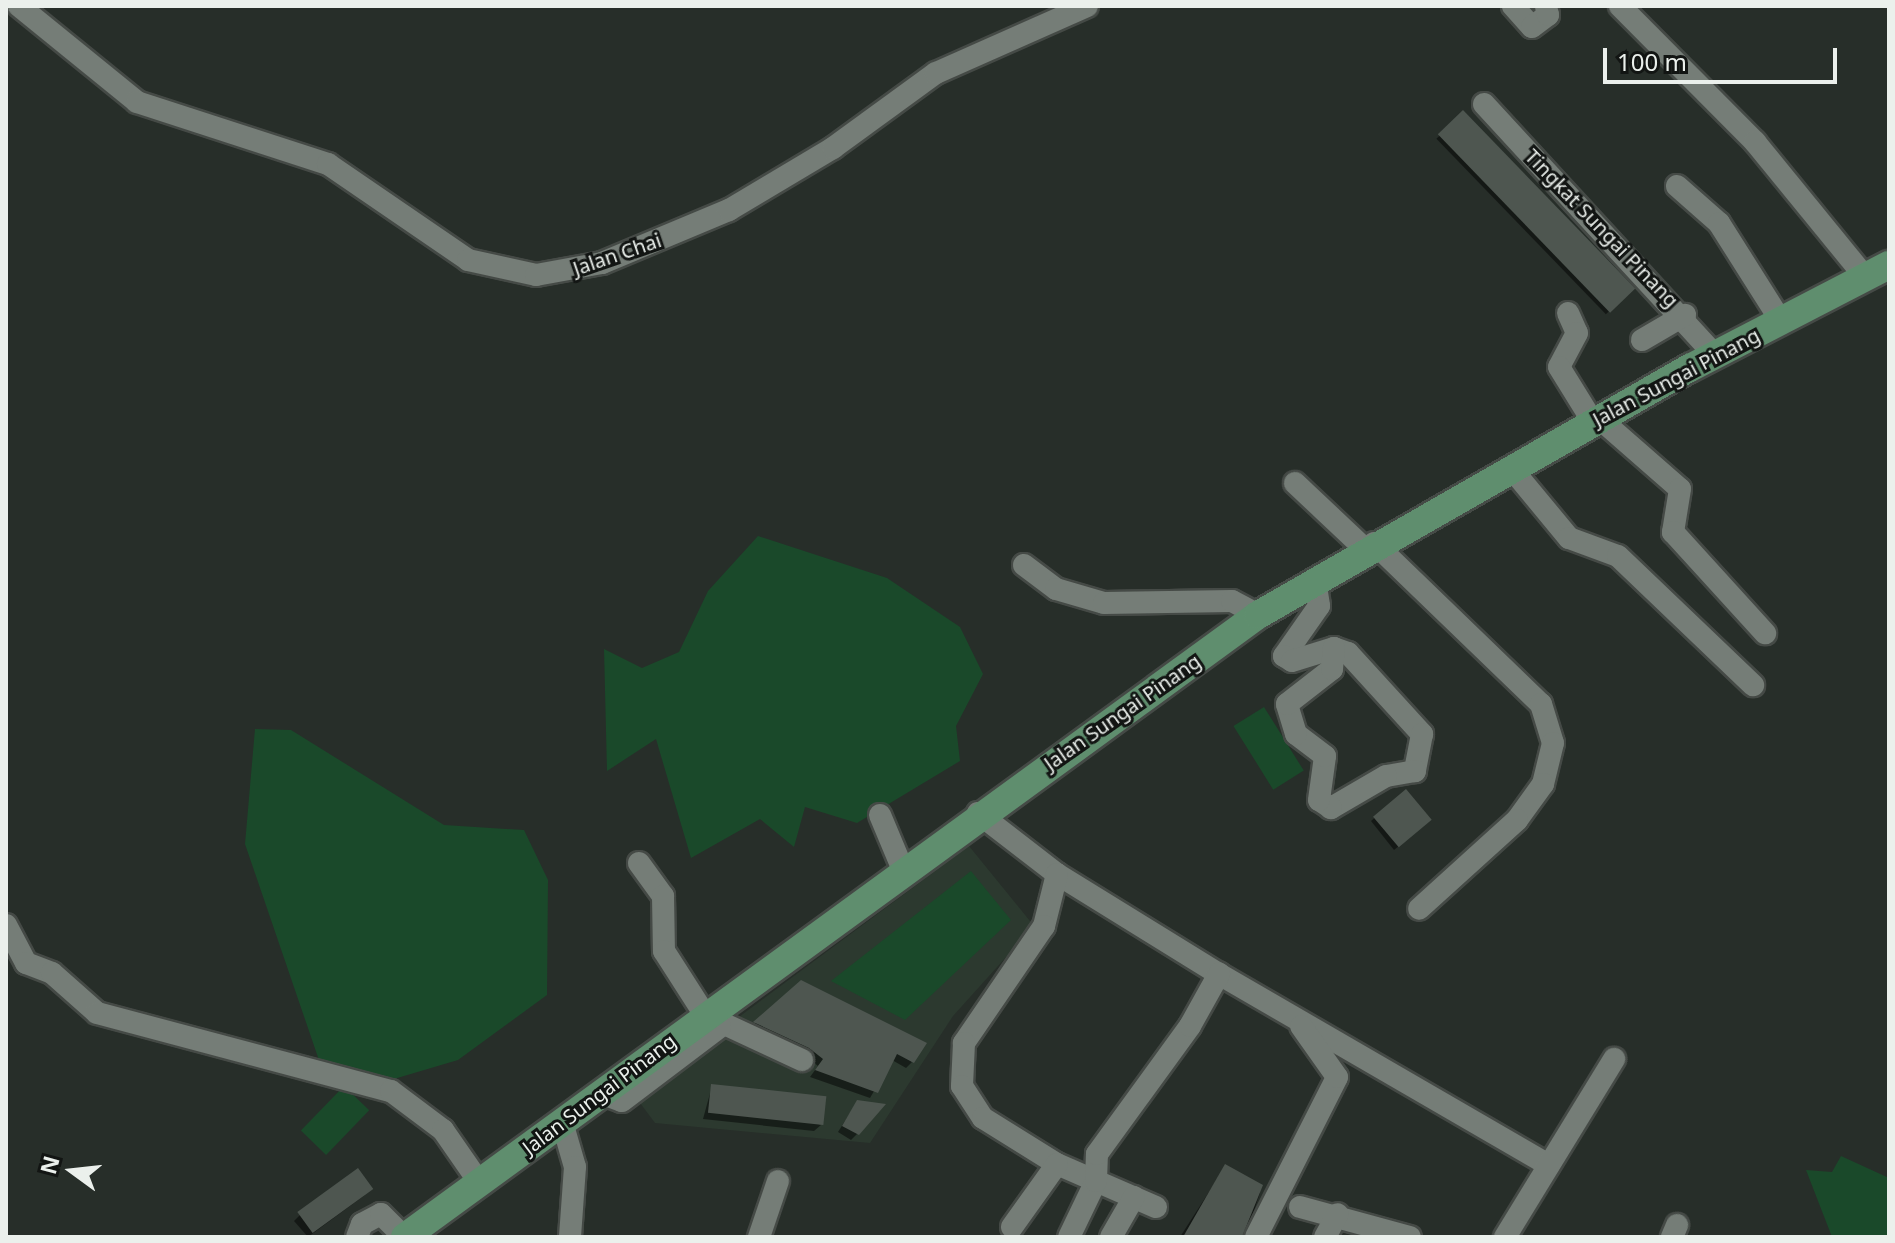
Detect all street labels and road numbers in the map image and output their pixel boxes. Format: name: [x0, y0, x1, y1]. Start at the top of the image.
street label: Tingkat Sungai Pinang: [1520, 144, 1684, 312]
street label: Jalan Chai: [570, 228, 664, 280]
street label: Jalan Sungai Pinang: [1588, 323, 1764, 431]
street label: Jalan Sungai Pinang: [1039, 649, 1205, 775]
street label: Jalan Sungai Pinang: [518, 1029, 680, 1159]

